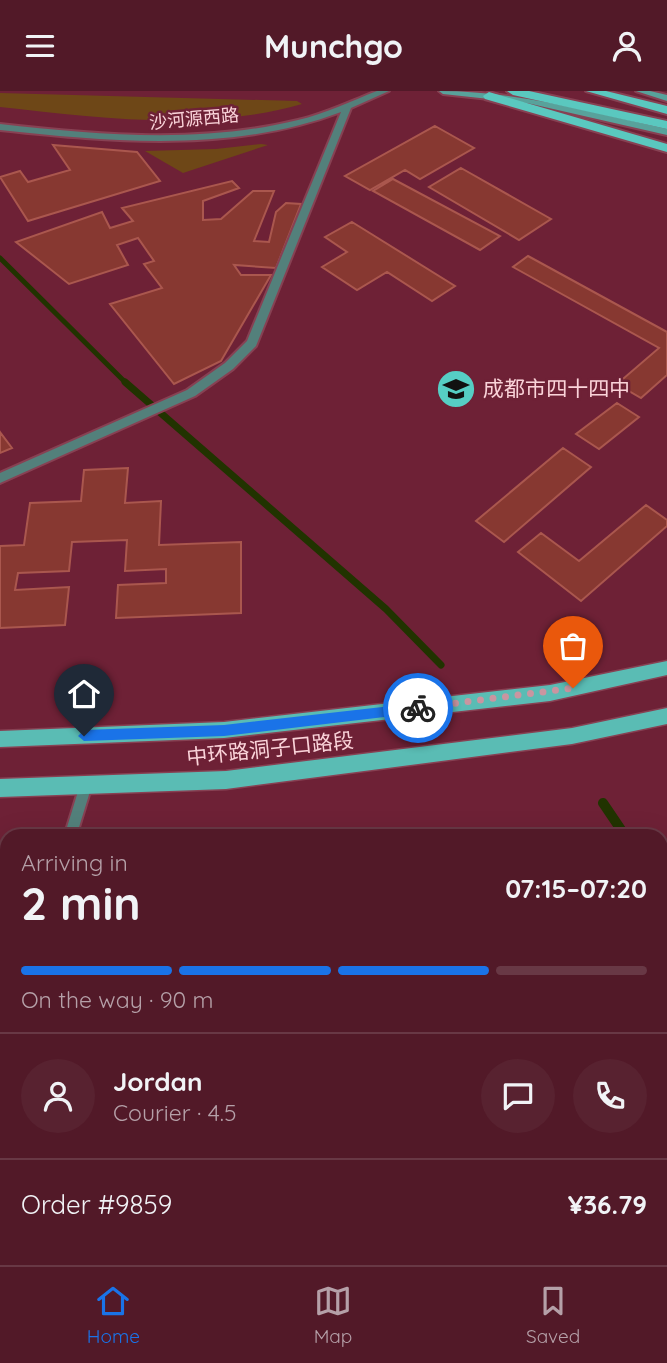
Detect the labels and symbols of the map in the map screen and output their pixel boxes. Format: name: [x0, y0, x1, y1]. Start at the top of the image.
street label: 沙河源西路: [148, 103, 240, 134]
school or university icon: 成都市四十四中: [435, 368, 477, 410]
place label: 成都市四十四中: [483, 375, 630, 401]
pin: [543, 616, 603, 688]
pin: [54, 664, 114, 736]
courier: [383, 673, 453, 743]
street label: 中环路洞子口路段: [185, 726, 355, 770]

